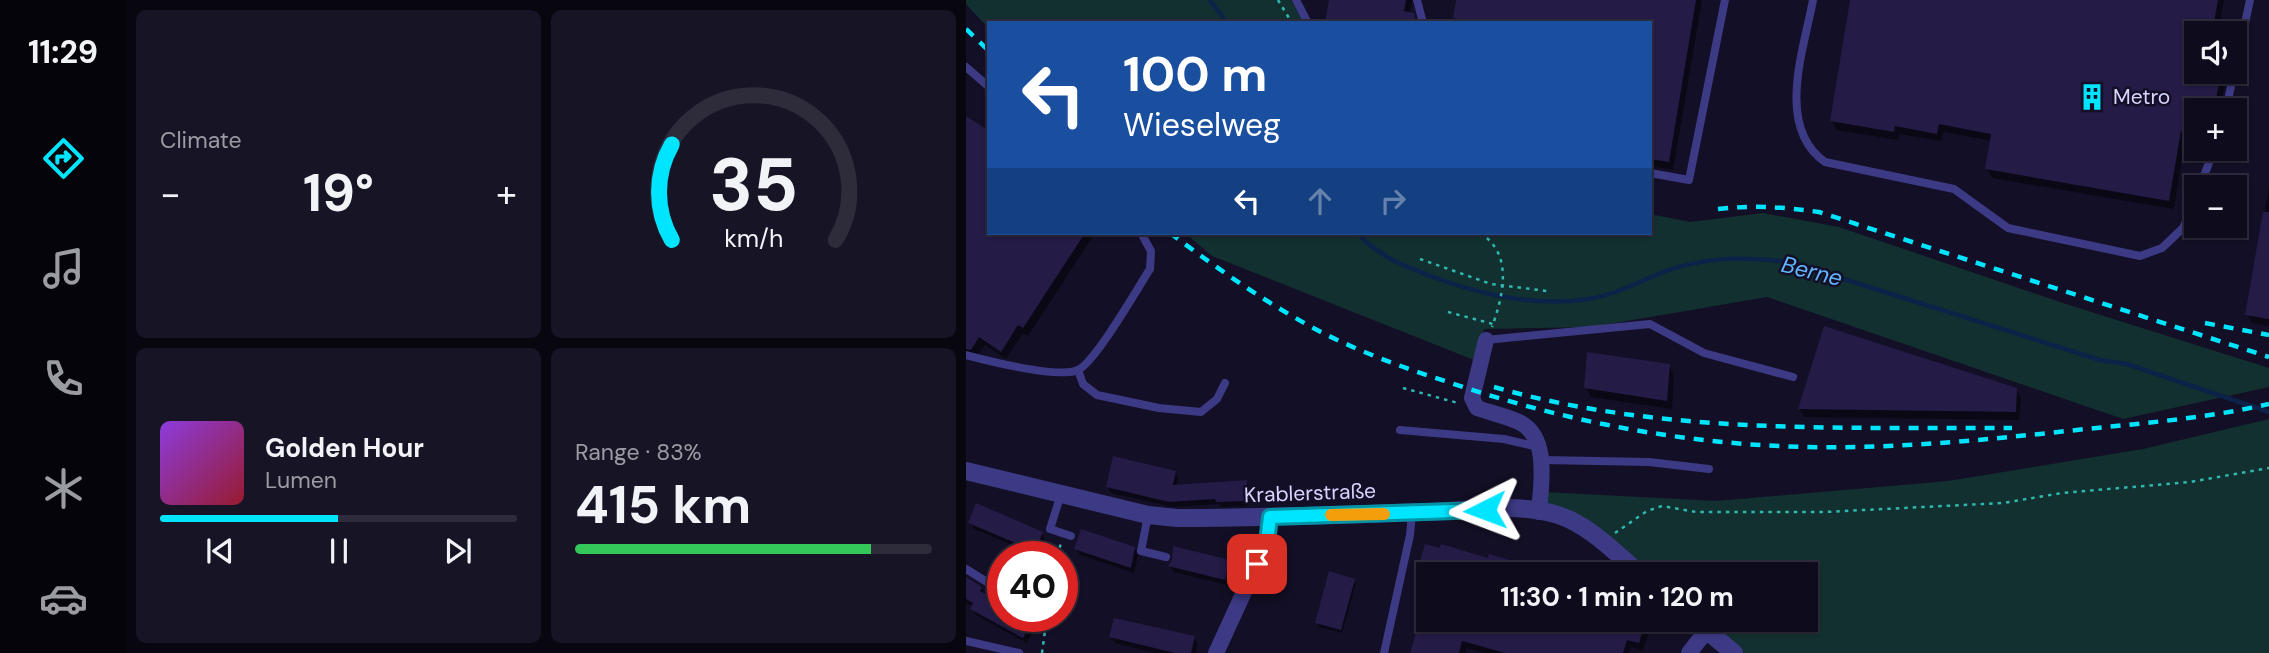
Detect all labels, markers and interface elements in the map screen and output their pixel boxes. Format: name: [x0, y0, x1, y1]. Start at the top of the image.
map controls: [2184, 21, 2247, 238]
button: sound: [2184, 21, 2247, 84]
text: 11:29: [28, 31, 98, 73]
text: 100 m: [1123, 42, 1267, 106]
icon: left: [1008, 49, 1099, 140]
building icon: Metro: [2077, 82, 2107, 112]
place label: Metro: [2113, 83, 2170, 111]
button: +: [2184, 98, 2247, 161]
text: Wieselweg: [1123, 104, 1281, 146]
text: Climate: [160, 125, 242, 155]
icon: directions: [39, 134, 88, 183]
text: 35: [709, 138, 798, 233]
text: 19°: [303, 159, 374, 227]
text: −: [160, 169, 181, 219]
text: +: [496, 169, 517, 219]
button: −: [2184, 175, 2247, 238]
icon: left: [1228, 182, 1266, 220]
icon: ahead: [1301, 182, 1339, 220]
icon: right: [1374, 182, 1412, 220]
text: km/h: [724, 222, 783, 255]
icon: music: [39, 244, 88, 293]
water label: Berne: [1778, 249, 1846, 293]
icon: phone: [39, 354, 88, 403]
text: Golden Hour: [265, 431, 424, 465]
text: Range · 83%: [575, 437, 702, 467]
icon: climate: [39, 464, 88, 513]
text: Lumen: [265, 465, 337, 495]
text: 415 km: [575, 471, 751, 539]
position arrow: [1448, 473, 1522, 547]
street label: Krablerstraße: [1244, 477, 1377, 509]
icon: previous: [201, 532, 239, 570]
icon: pause: [320, 532, 358, 570]
icon: next: [439, 532, 477, 570]
pin: [1227, 534, 1287, 594]
speed limit sign: 40: [987, 541, 1078, 632]
icon: arrive: [1238, 545, 1276, 583]
icon: car: [39, 574, 88, 623]
text: 11:30 · 1 min · 120 m: [1500, 580, 1734, 614]

